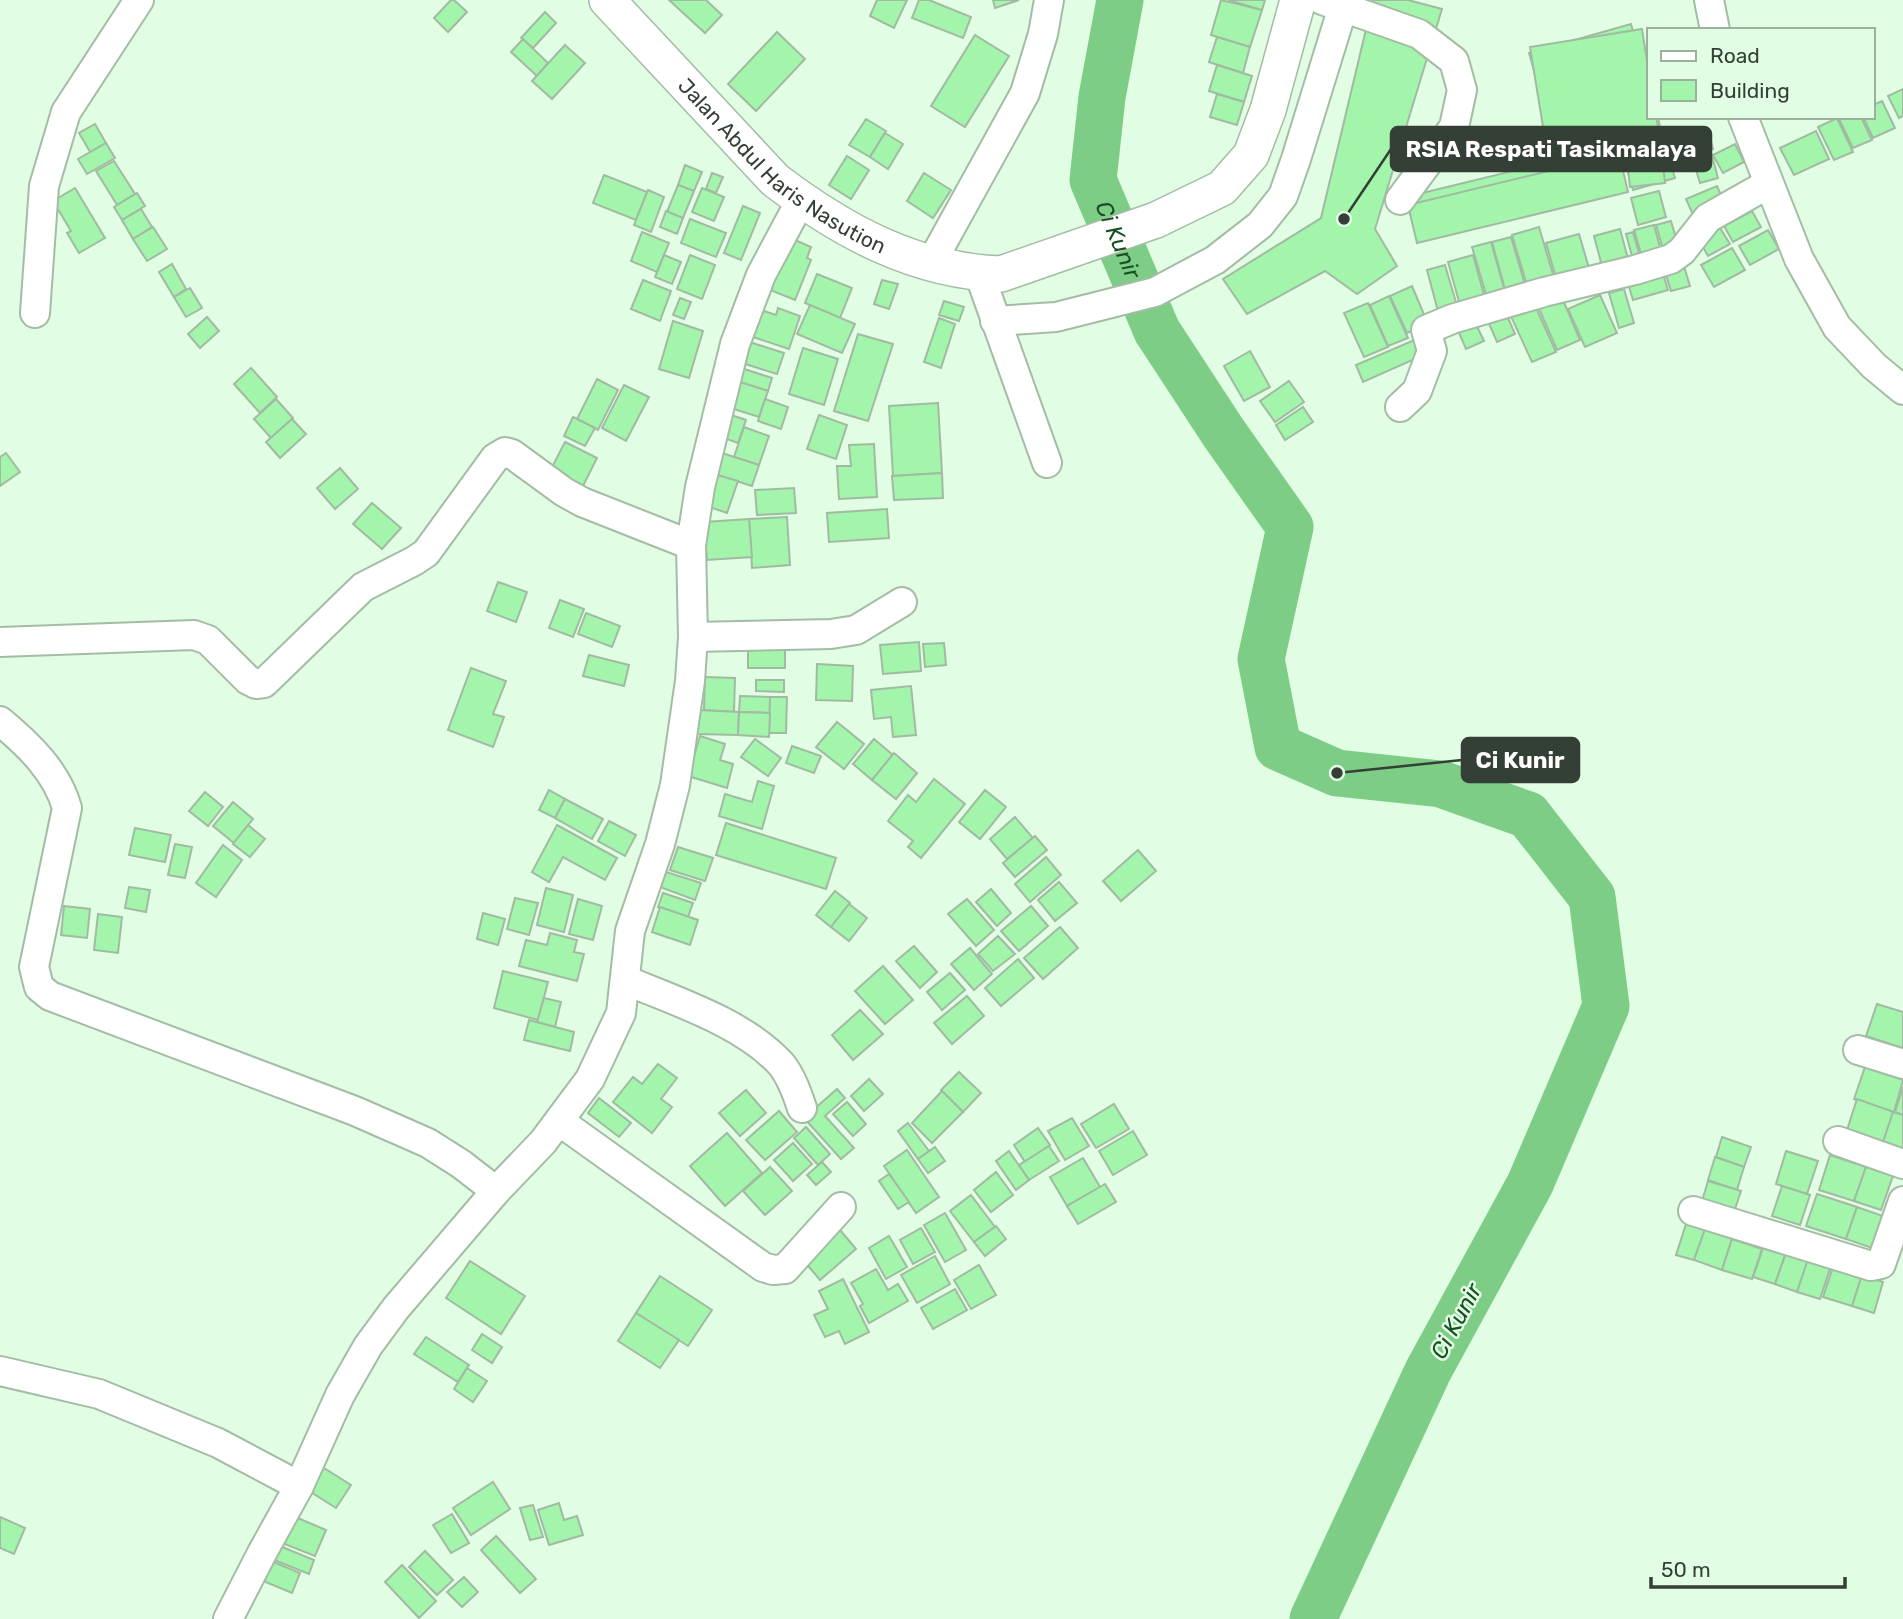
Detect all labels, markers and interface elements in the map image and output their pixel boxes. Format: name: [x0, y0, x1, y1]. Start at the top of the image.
legend: [1647, 28, 1875, 119]
text: Road: [1710, 43, 1760, 68]
street label: Jalan Abdul Haris Nasution: [674, 73, 890, 258]
text: Building: [1710, 78, 1790, 103]
callout: RSIA Respati Tasikmalaya: [1391, 127, 1711, 171]
text: RSIA Respati Tasikmalaya: [1405, 135, 1697, 163]
water label: Ci Kunir: [1089, 197, 1148, 284]
callout: Ci Kunir: [1462, 738, 1579, 782]
text: Ci Kunir: [1476, 746, 1565, 774]
water label: Ci Kunir: [1424, 1277, 1488, 1364]
scale bar: [1651, 1546, 1845, 1590]
text: 50 m: [1661, 1557, 1711, 1582]

